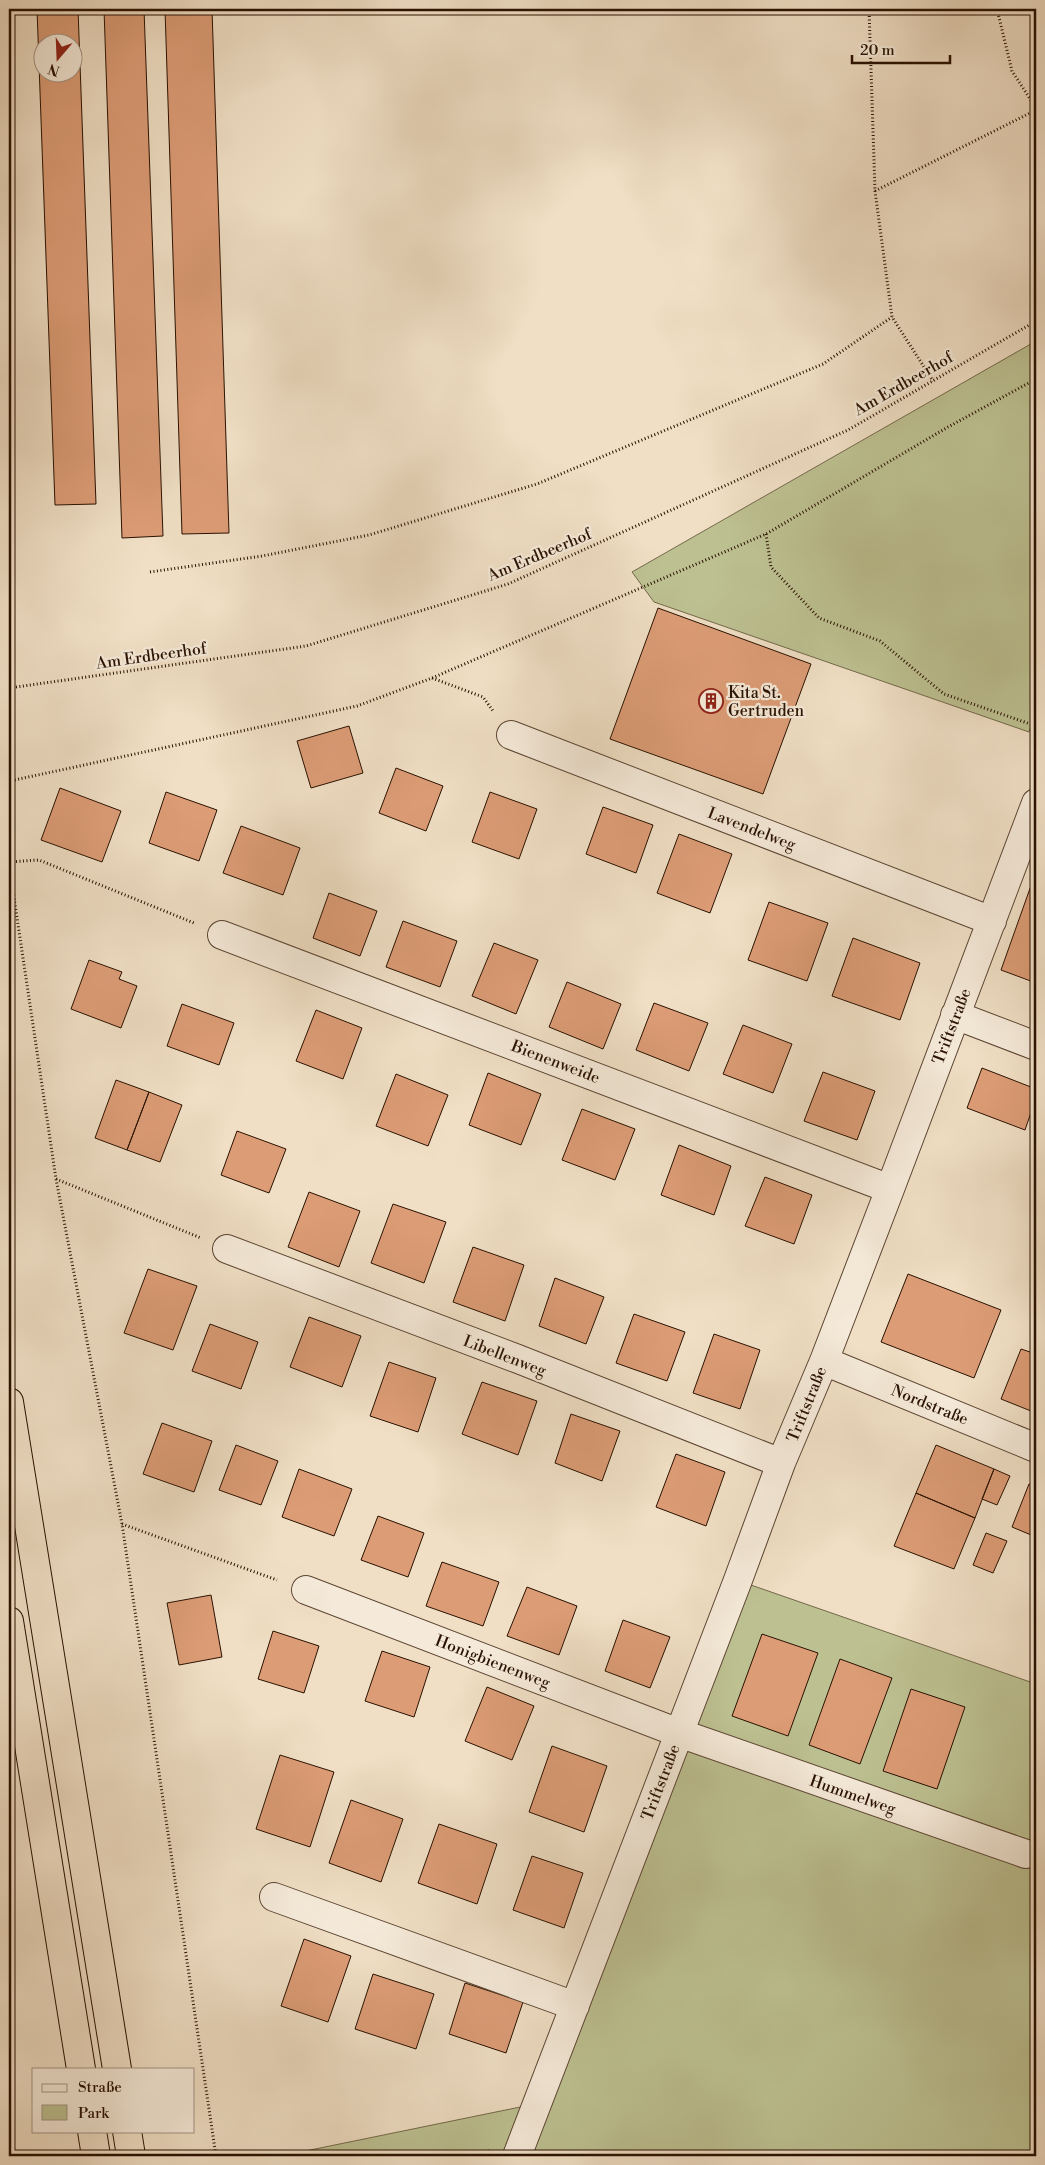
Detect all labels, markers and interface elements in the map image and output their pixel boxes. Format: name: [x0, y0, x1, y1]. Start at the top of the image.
north arrow: [32, 32, 82, 82]
scale bar: [852, 32, 950, 64]
text: 20 m: [860, 41, 895, 60]
text: N: [46, 59, 62, 80]
street label: Am Erdbeerhof: [849, 347, 958, 421]
street label: Am Erdbeerhof: [483, 524, 596, 586]
street label: Am Erdbeerhof: [94, 638, 209, 674]
place label: Kita St. Gertruden: [728, 683, 805, 721]
building icon: Kita St. Gertruden: [698, 688, 724, 714]
street label: Lavendelweg: [705, 803, 799, 855]
street label: Triftstraße: [928, 985, 976, 1067]
street label: Bienenweide: [508, 1036, 603, 1088]
street label: Libellenweg: [460, 1331, 550, 1381]
street label: Triftstraße: [783, 1364, 831, 1445]
street label: Nordstraße: [888, 1380, 971, 1429]
street label: Honigbienenweg: [432, 1631, 554, 1693]
street label: Triftstraße: [637, 1741, 685, 1823]
street label: Hummelweg: [807, 1771, 899, 1819]
legend: [32, 2068, 195, 2132]
text: Straße: [78, 2078, 122, 2097]
text: Park: [78, 2104, 110, 2123]

